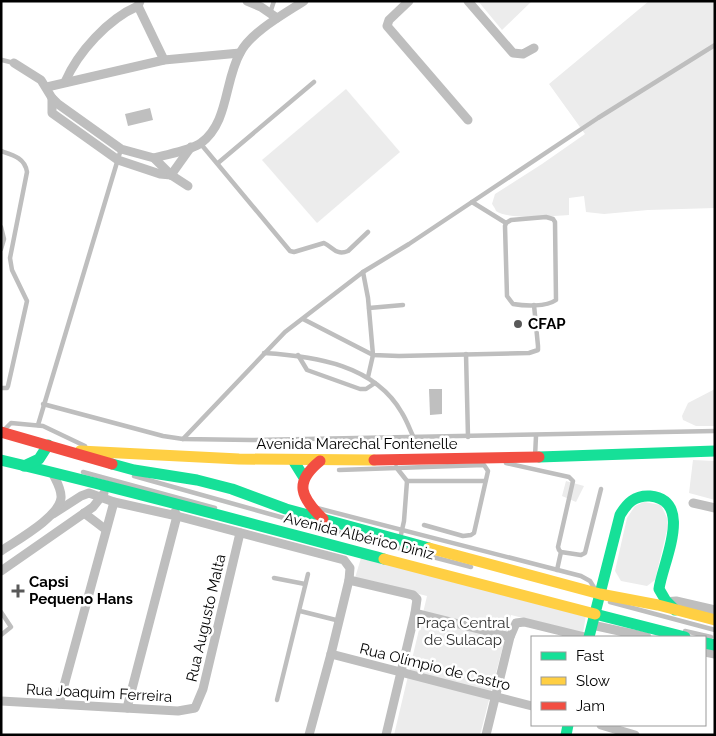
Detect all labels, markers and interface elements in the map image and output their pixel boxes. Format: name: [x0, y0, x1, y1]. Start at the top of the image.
place label: CFAP: [528, 315, 566, 333]
marker: CFAP: [512, 318, 524, 330]
street label: Avenida Marechal Fontenelle: [256, 435, 458, 453]
street label: Avenida Albérico Diniz: [282, 509, 436, 563]
street label: Rua Augusto Malta: [183, 552, 229, 684]
place label: Capsi Pequeno Hans: [29, 573, 133, 608]
marker: Capsi Pequeno Hans: [11, 584, 25, 598]
park label: Praça Central de Sulacap: [416, 614, 511, 649]
legend: [531, 636, 706, 726]
street label: Rua Olímpio de Castro: [358, 640, 512, 694]
text: Fast: [576, 647, 604, 665]
text: Slow: [576, 672, 610, 690]
street label: Rua Joaquim Ferreira: [25, 680, 173, 706]
text: Jam: [576, 697, 605, 715]

